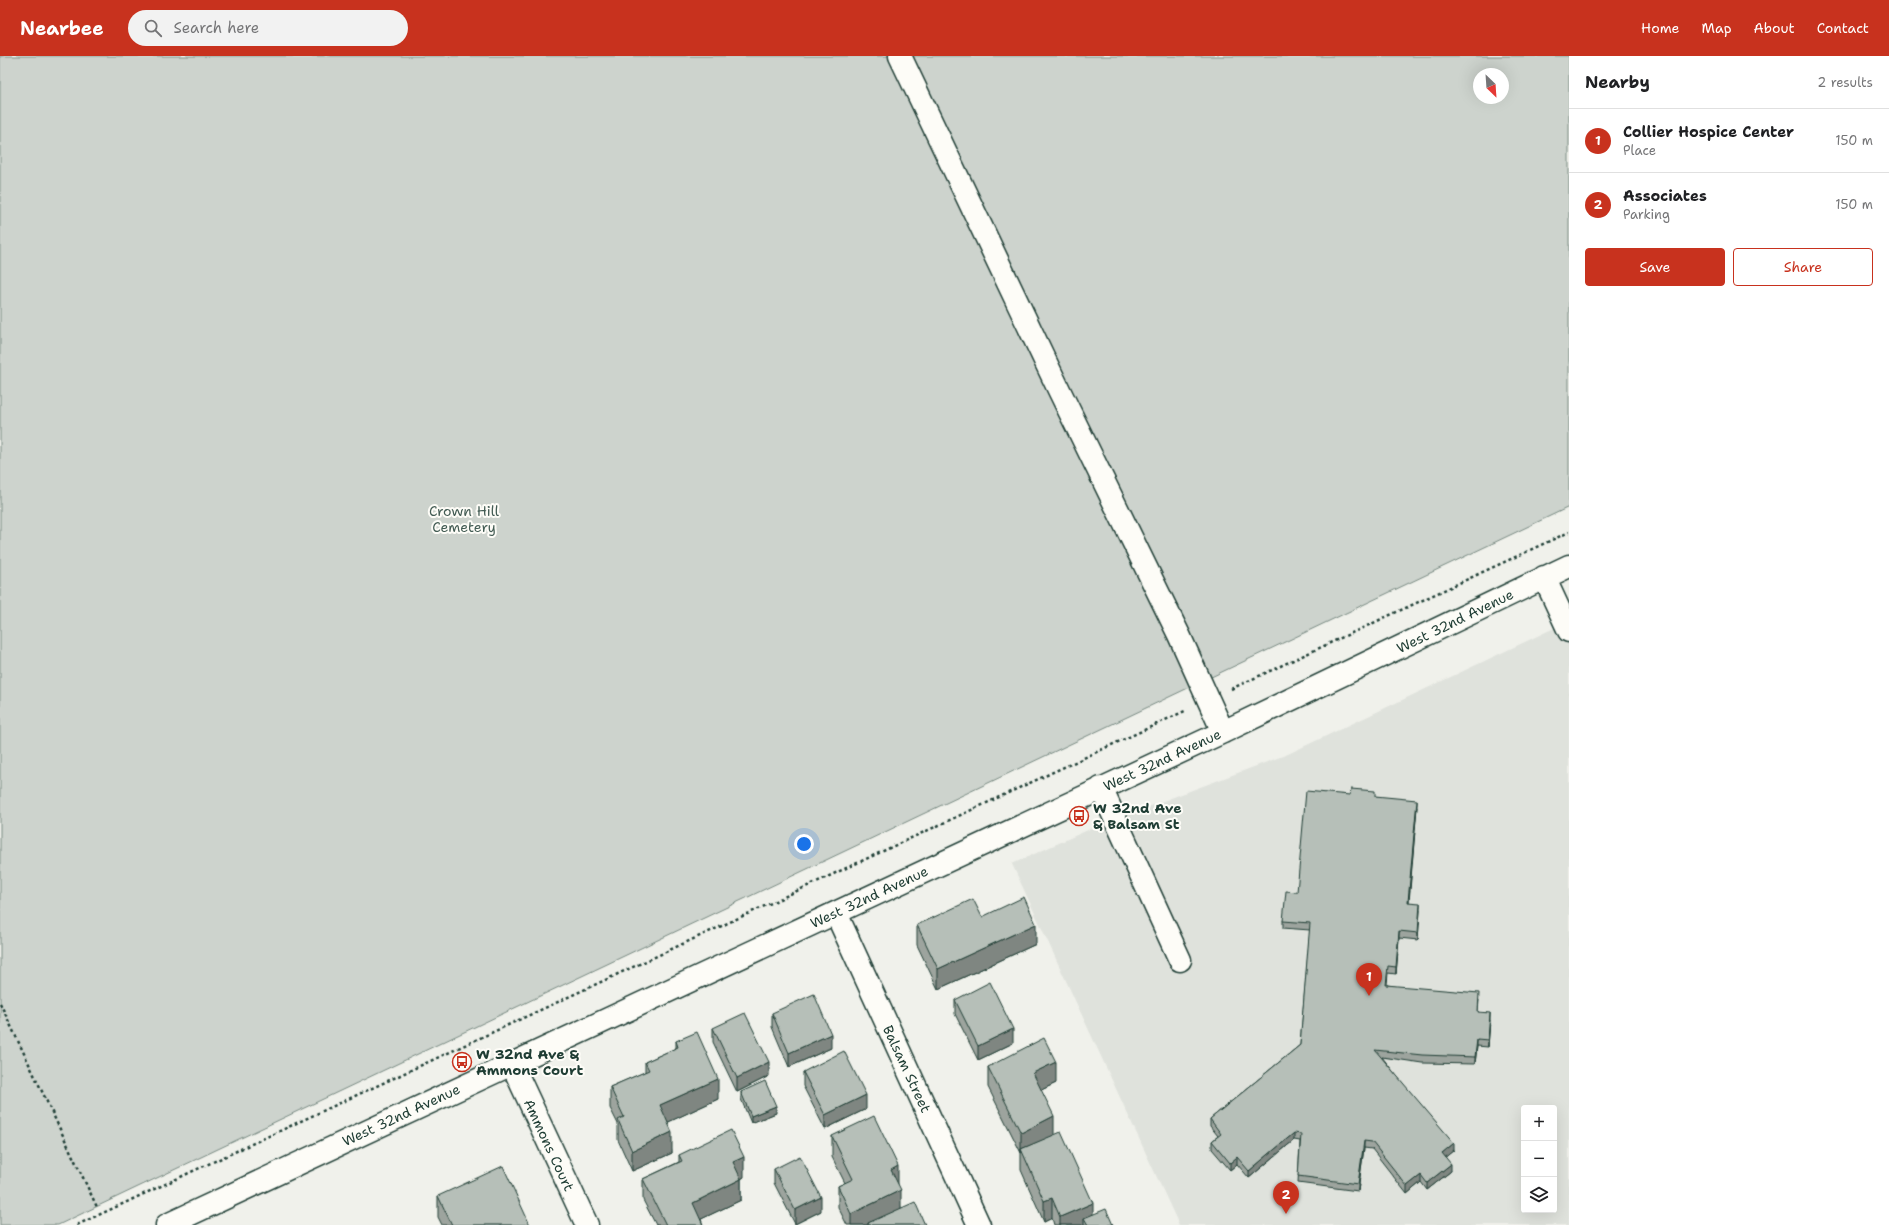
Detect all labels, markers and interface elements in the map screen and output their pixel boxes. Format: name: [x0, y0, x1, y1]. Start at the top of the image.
search box: [128, 10, 408, 46]
text: Nearbee: [20, 16, 104, 41]
icon: search: [142, 17, 164, 39]
text: Search here: [174, 18, 259, 38]
text: Home: [1641, 19, 1680, 37]
text: Map: [1702, 19, 1732, 37]
text: About: [1754, 19, 1795, 37]
text: Contact: [1817, 19, 1869, 37]
north arrow: [1473, 68, 1509, 104]
text: Nearby: [1585, 71, 1650, 93]
text: 2 results: [1817, 74, 1873, 91]
text: Collier Hospice Center: [1623, 122, 1794, 142]
text: 1: [1595, 132, 1601, 149]
text: 150 m: [1835, 132, 1873, 149]
text: Place: [1623, 142, 1656, 159]
text: Associates: [1623, 186, 1707, 206]
text: 2: [1593, 196, 1603, 213]
text: 150 m: [1835, 196, 1873, 213]
text: Parking: [1623, 206, 1670, 223]
button: Save: [1585, 248, 1725, 286]
button: Share: [1733, 248, 1873, 286]
park label: Crown Hill Cemetery: [429, 502, 500, 536]
street label: West 32nd Avenue: [1394, 585, 1516, 657]
street label: West 32nd Avenue: [1100, 725, 1224, 795]
place label: W 32nd Ave & Balsam St: [1093, 799, 1182, 833]
bus stop icon: W 32nd Ave & Balsam St: [1068, 805, 1090, 827]
your location: [794, 834, 814, 854]
street label: West 32nd Avenue: [807, 862, 931, 932]
pin: 1: [1356, 963, 1382, 996]
street label: Balsam Street: [879, 1022, 935, 1116]
place label: W 32nd Ave & Ammons Court: [476, 1045, 583, 1079]
bus stop icon: W 32nd Ave & Ammons Court: [451, 1051, 473, 1073]
street label: West 32nd Avenue: [339, 1080, 463, 1150]
street label: Ammons Court: [520, 1096, 578, 1194]
map controls: [1521, 1105, 1557, 1213]
button: +: [1521, 1105, 1557, 1141]
button: −: [1521, 1141, 1557, 1177]
button: layers: [1521, 1177, 1557, 1213]
pin: 2: [1273, 1181, 1299, 1214]

